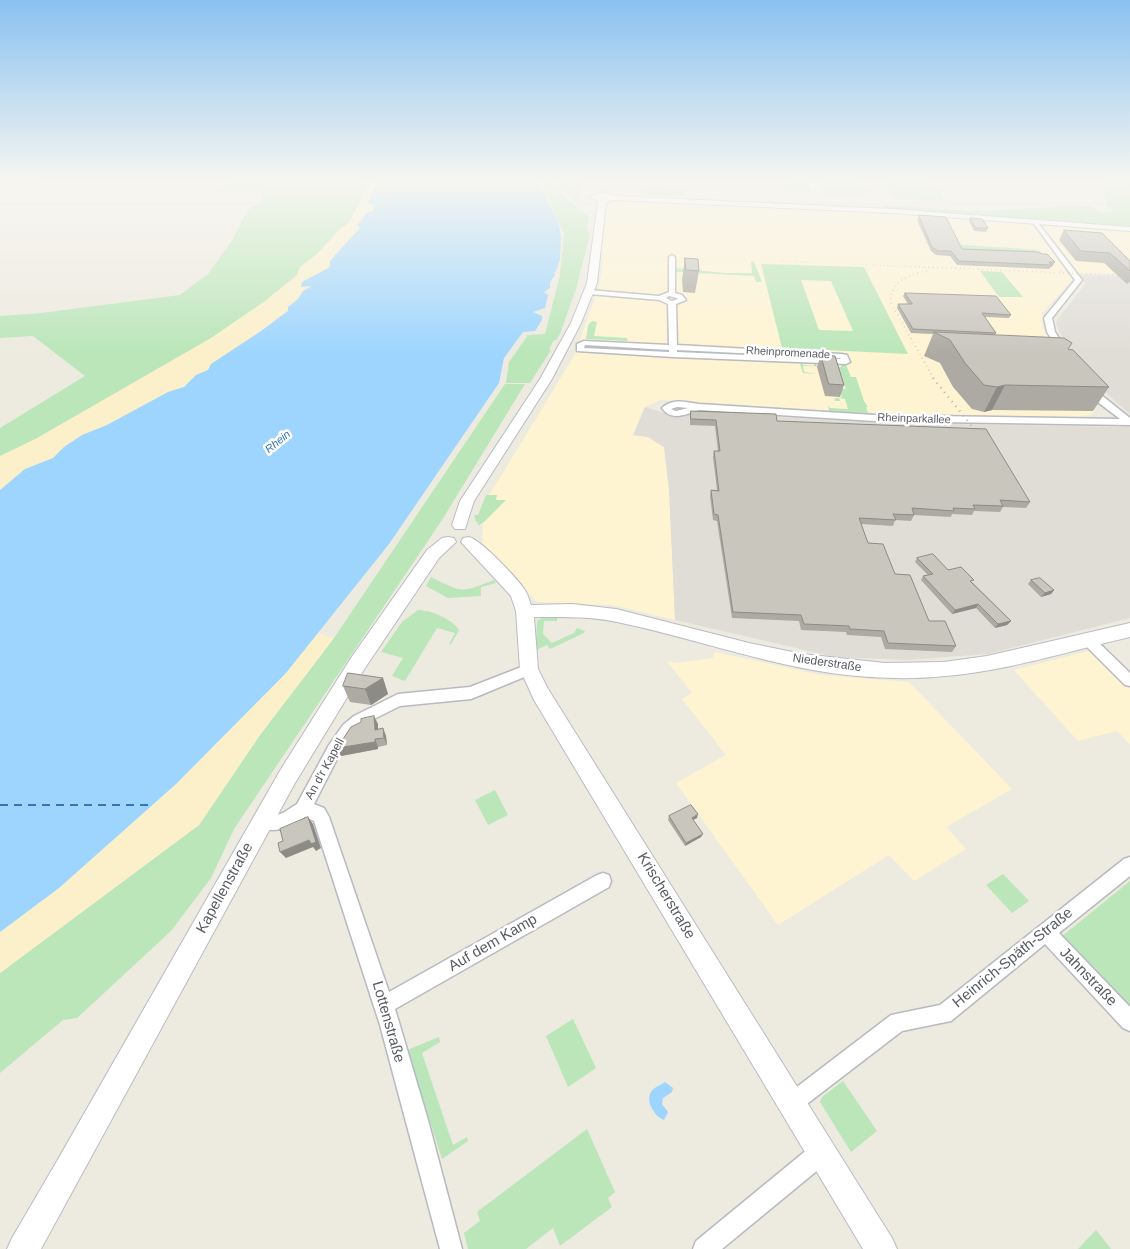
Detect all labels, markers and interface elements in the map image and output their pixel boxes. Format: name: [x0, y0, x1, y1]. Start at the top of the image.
street label: Rheinpromenade: [746, 344, 830, 362]
street label: Rheinparkallee: [877, 411, 951, 427]
water label: Rhein: [263, 428, 293, 456]
street label: Niederstraße: [792, 651, 862, 675]
street label: An d'r Kapell: [302, 736, 348, 802]
street label: Kapellenstraße: [193, 840, 257, 936]
street label: Krischerstraße: [633, 850, 699, 942]
street label: Heinrich-Späth-Straße: [949, 904, 1077, 1012]
street label: Auf dem Kamp: [446, 910, 540, 976]
street label: Jahnstraße: [1055, 944, 1121, 1010]
street label: Lottenstraße: [368, 979, 408, 1065]

